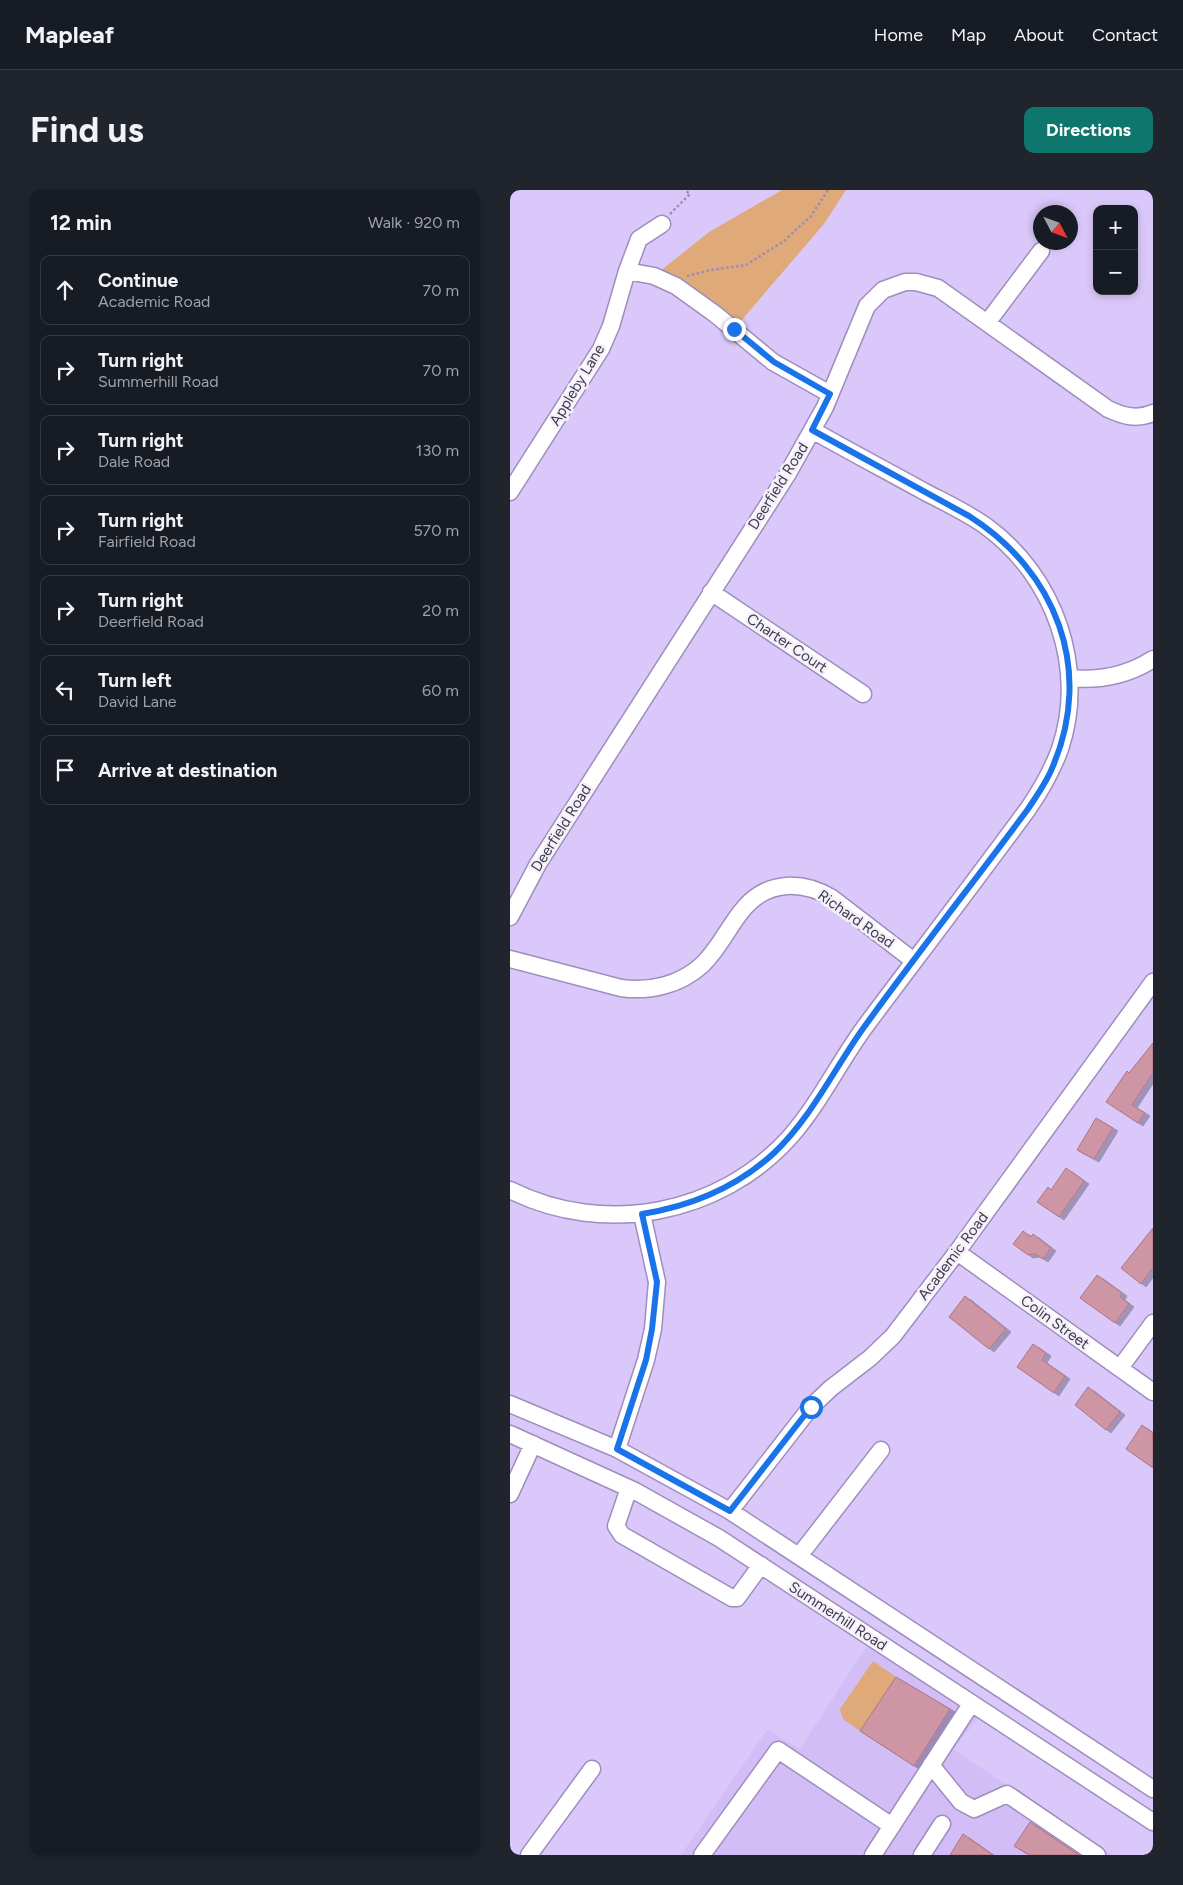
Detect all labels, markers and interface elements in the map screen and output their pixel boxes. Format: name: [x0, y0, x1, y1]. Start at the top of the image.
text: Mapleaf: [25, 20, 114, 49]
text: Home: [874, 24, 923, 46]
text: Map: [951, 24, 986, 46]
text: About: [1014, 24, 1064, 46]
text: Contact: [1092, 24, 1158, 46]
button: Directions: [1024, 107, 1153, 153]
text: Find us: [30, 109, 144, 151]
north arrow: [1033, 205, 1078, 250]
map controls: [1093, 205, 1138, 295]
button: +: [1093, 205, 1138, 250]
text: 12 min: [50, 210, 112, 235]
text: Walk · 920 m: [368, 213, 460, 232]
button: −: [1093, 250, 1138, 295]
text: Continue: [98, 269, 178, 292]
icon: ahead: [51, 276, 79, 304]
text: 70 m: [423, 281, 459, 300]
text: Academic Road: [98, 292, 210, 311]
route end: [723, 318, 746, 341]
street label: Appleby Lane: [546, 341, 608, 429]
text: Turn right: [98, 349, 184, 372]
icon: right: [51, 356, 79, 384]
text: 70 m: [423, 361, 459, 380]
text: Summerhill Road: [98, 372, 219, 391]
text: Turn right: [98, 429, 184, 452]
icon: right: [51, 436, 79, 464]
street label: Deerfield Road: [744, 439, 812, 533]
text: 130 m: [416, 441, 459, 460]
text: Dale Road: [98, 452, 170, 471]
text: Turn right: [98, 509, 184, 532]
icon: right: [51, 516, 79, 544]
text: 570 m: [413, 521, 459, 540]
text: Fairfield Road: [98, 532, 196, 551]
text: Turn right: [98, 589, 184, 612]
icon: right: [51, 596, 79, 624]
text: 20 m: [422, 601, 459, 620]
street label: Charter Court: [743, 609, 831, 677]
text: Deerfield Road: [98, 612, 204, 631]
text: Turn left: [98, 669, 172, 692]
icon: left: [51, 676, 79, 704]
text: 60 m: [422, 681, 459, 700]
text: David Lane: [98, 692, 177, 711]
icon: arrive: [51, 756, 79, 784]
text: Arrive at destination: [98, 759, 277, 782]
street label: Deerfield Road: [527, 781, 595, 875]
street label: Richard Road: [814, 886, 898, 952]
street label: Academic Road: [914, 1208, 992, 1304]
street label: Colin Street: [1017, 1291, 1093, 1353]
route start: [800, 1396, 823, 1419]
street label: Summerhill Road: [786, 1578, 890, 1654]

